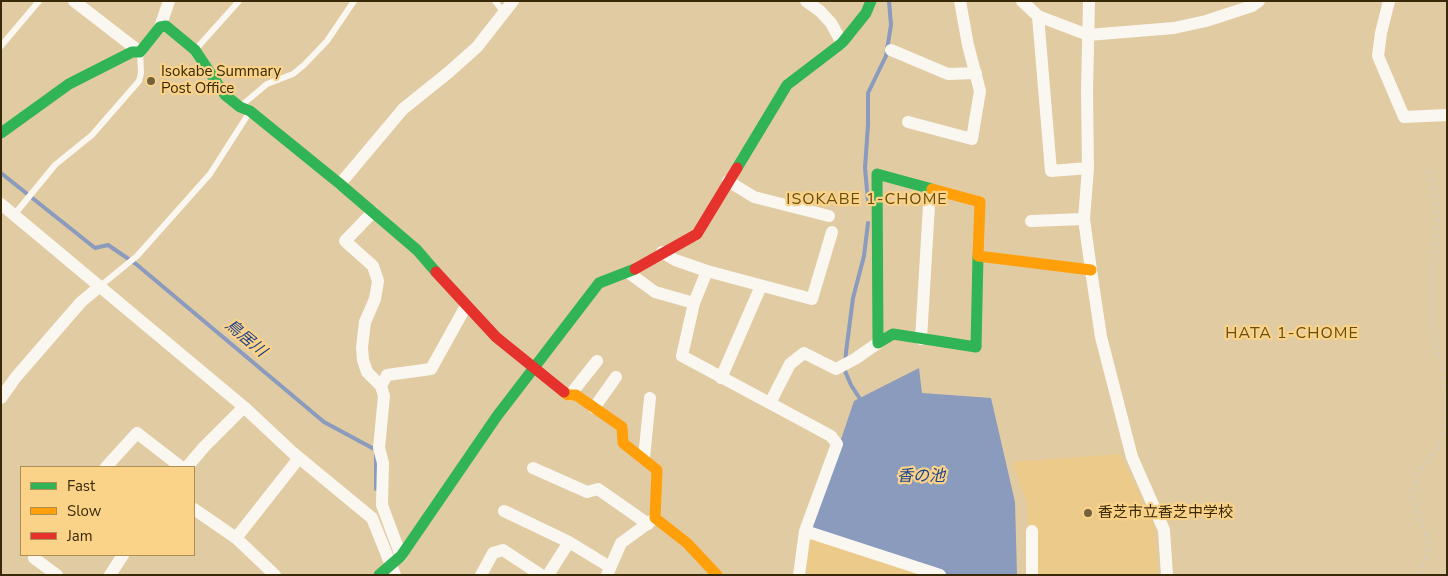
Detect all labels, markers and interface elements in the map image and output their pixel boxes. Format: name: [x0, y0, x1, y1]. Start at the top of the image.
place label: Isokabe Summary Post Office: [161, 63, 281, 98]
marker: Isokabe Summary Post Office: [145, 75, 157, 87]
district label: ISOKABE 1-CHOME: [784, 190, 950, 210]
water label: 鳥居川: [220, 316, 270, 362]
district label: HATA 1-CHOME: [1224, 324, 1360, 344]
legend: [20, 466, 195, 556]
water label: 香の池: [897, 467, 945, 487]
text: Fast: [67, 476, 95, 496]
text: Slow: [67, 501, 101, 521]
place label: 香芝市立香芝中学校: [1098, 504, 1233, 522]
marker: 香芝市立香芝中学校: [1082, 507, 1094, 519]
text: Jam: [67, 526, 93, 546]

